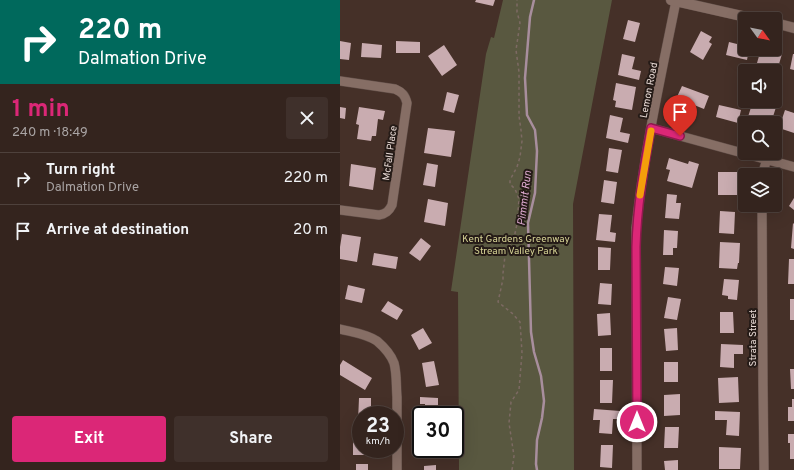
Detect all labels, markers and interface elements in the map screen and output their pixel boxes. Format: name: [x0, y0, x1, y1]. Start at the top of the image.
north arrow: [738, 12, 782, 56]
map controls: [738, 12, 782, 212]
text: 220 m: [78, 13, 162, 49]
icon: right: [12, 16, 64, 68]
text: Dalmation Drive: [78, 48, 207, 71]
street label: Lemon Road: [638, 61, 661, 119]
button: sound: [738, 64, 782, 108]
text: 1 min: [12, 95, 70, 125]
pin: [663, 95, 697, 136]
button: close: [286, 97, 328, 139]
icon: arrive: [669, 101, 691, 123]
button: search: [738, 116, 782, 160]
text: 240 m · 18:49: [12, 125, 88, 141]
street label: McFall Place: [380, 125, 401, 182]
text: Turn right: [46, 161, 115, 180]
icon: right: [12, 168, 34, 190]
button: layers: [738, 168, 782, 212]
text: 220 m: [284, 169, 328, 188]
water label: Pimmit Run: [515, 170, 535, 226]
text: Dalmation Drive: [46, 180, 139, 196]
icon: arrive: [12, 220, 34, 242]
text: Arrive at destination: [46, 221, 189, 240]
text: 20 m: [293, 221, 328, 240]
park label: Kent Gardens Greenway Stream Valley Park: [462, 233, 570, 258]
street label: Strata Street: [747, 309, 760, 366]
position arrow: [616, 401, 658, 443]
speed limit sign: 30: [412, 406, 464, 458]
text: 23: [366, 414, 390, 440]
button: Exit: [12, 416, 166, 462]
button: Share: [174, 416, 328, 462]
text: km/h: [366, 435, 390, 448]

